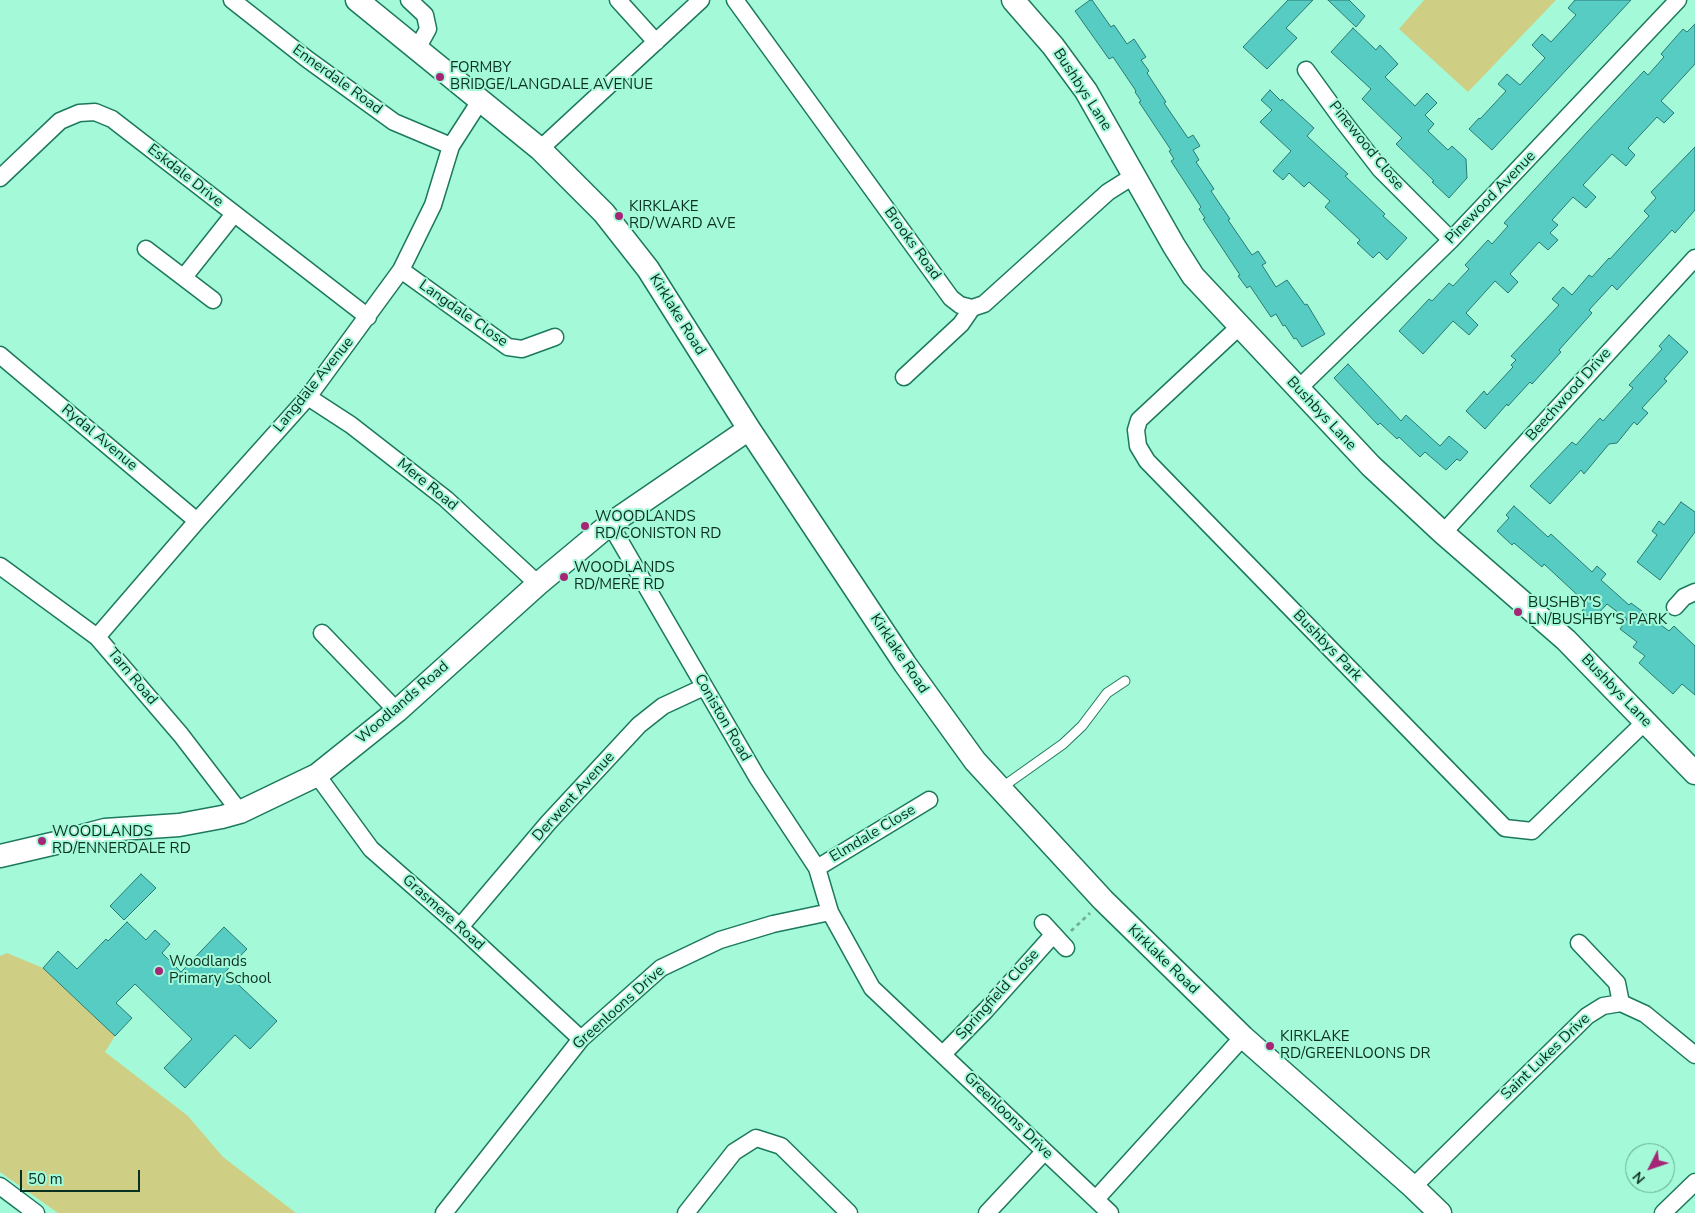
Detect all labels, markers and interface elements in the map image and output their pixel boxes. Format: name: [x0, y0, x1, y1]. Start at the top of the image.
street label: Ennerdale Road: [288, 41, 386, 119]
street label: Bushbys Lane: [1049, 46, 1115, 134]
place label: FORMBY BRIDGE/LANGDALE AVENUE: [450, 59, 653, 94]
marker: FORMBY BRIDGE/LANGDALE AVENUE: [434, 71, 446, 83]
street label: Pinewood Close: [1325, 98, 1407, 194]
street label: Eskdale Drive: [143, 141, 227, 211]
street label: Pinewood Avenue: [1442, 148, 1540, 248]
place label: KIRKLAKE RD/WARD AVE: [629, 198, 736, 233]
street label: Brooks Road: [880, 204, 944, 284]
marker: KIRKLAKE RD/WARD AVE: [613, 210, 625, 222]
street label: Kirklake Road: [645, 271, 709, 359]
street label: Langdale Close: [415, 277, 511, 351]
street label: Langdale Avenue: [270, 334, 358, 436]
street label: Beechwood Drive: [1523, 345, 1615, 445]
street label: Bushbys Lane: [1282, 373, 1360, 455]
street label: Rydal Avenue: [57, 401, 141, 475]
street label: Mere Road: [393, 455, 461, 515]
place label: WOODLANDS RD/CONISTON RD: [595, 508, 721, 543]
marker: WOODLANDS RD/CONISTON RD: [579, 520, 591, 532]
place label: WOODLANDS RD/MERE RD: [574, 559, 675, 594]
marker: WOODLANDS RD/MERE RD: [558, 571, 570, 583]
place label: BUSHBY'S LN/BUSHBY'S PARK: [1528, 594, 1667, 629]
marker: BUSHBY'S LN/BUSHBY'S PARK: [1512, 606, 1524, 618]
street label: Bushbys Park: [1289, 607, 1365, 685]
street label: Kirklake Road: [866, 611, 932, 697]
street label: Tarn Road: [103, 645, 161, 709]
street label: Bushbys Lane: [1577, 651, 1655, 731]
street label: Woodlands Road: [353, 658, 453, 748]
street label: Coniston Road: [690, 671, 754, 765]
street label: Derwent Avenue: [529, 749, 619, 845]
street label: Elmdale Close: [827, 801, 919, 867]
place label: WOODLANDS RD/ENNERDALE RD: [52, 823, 191, 858]
marker: WOODLANDS RD/ENNERDALE RD: [36, 835, 48, 847]
street label: Grasmere Road: [398, 871, 488, 955]
street label: Kirklake Road: [1124, 922, 1202, 998]
street label: Springfield Close: [953, 946, 1043, 1044]
place label: Woodlands Primary School: [169, 953, 271, 988]
street label: Greenloons Drive: [570, 962, 668, 1054]
marker: Woodlands Primary School: [153, 965, 165, 977]
street label: Saint Lukes Drive: [1498, 1010, 1594, 1104]
place label: KIRKLAKE RD/GREENLOONS DR: [1280, 1028, 1431, 1063]
marker: KIRKLAKE RD/GREENLOONS DR: [1264, 1040, 1276, 1052]
street label: Greenloons Drive: [960, 1069, 1056, 1163]
north arrow: [1625, 1143, 1675, 1193]
scale bar: [22, 1160, 142, 1192]
text: N: [1628, 1167, 1650, 1188]
text: 50 m: [28, 1169, 63, 1189]

